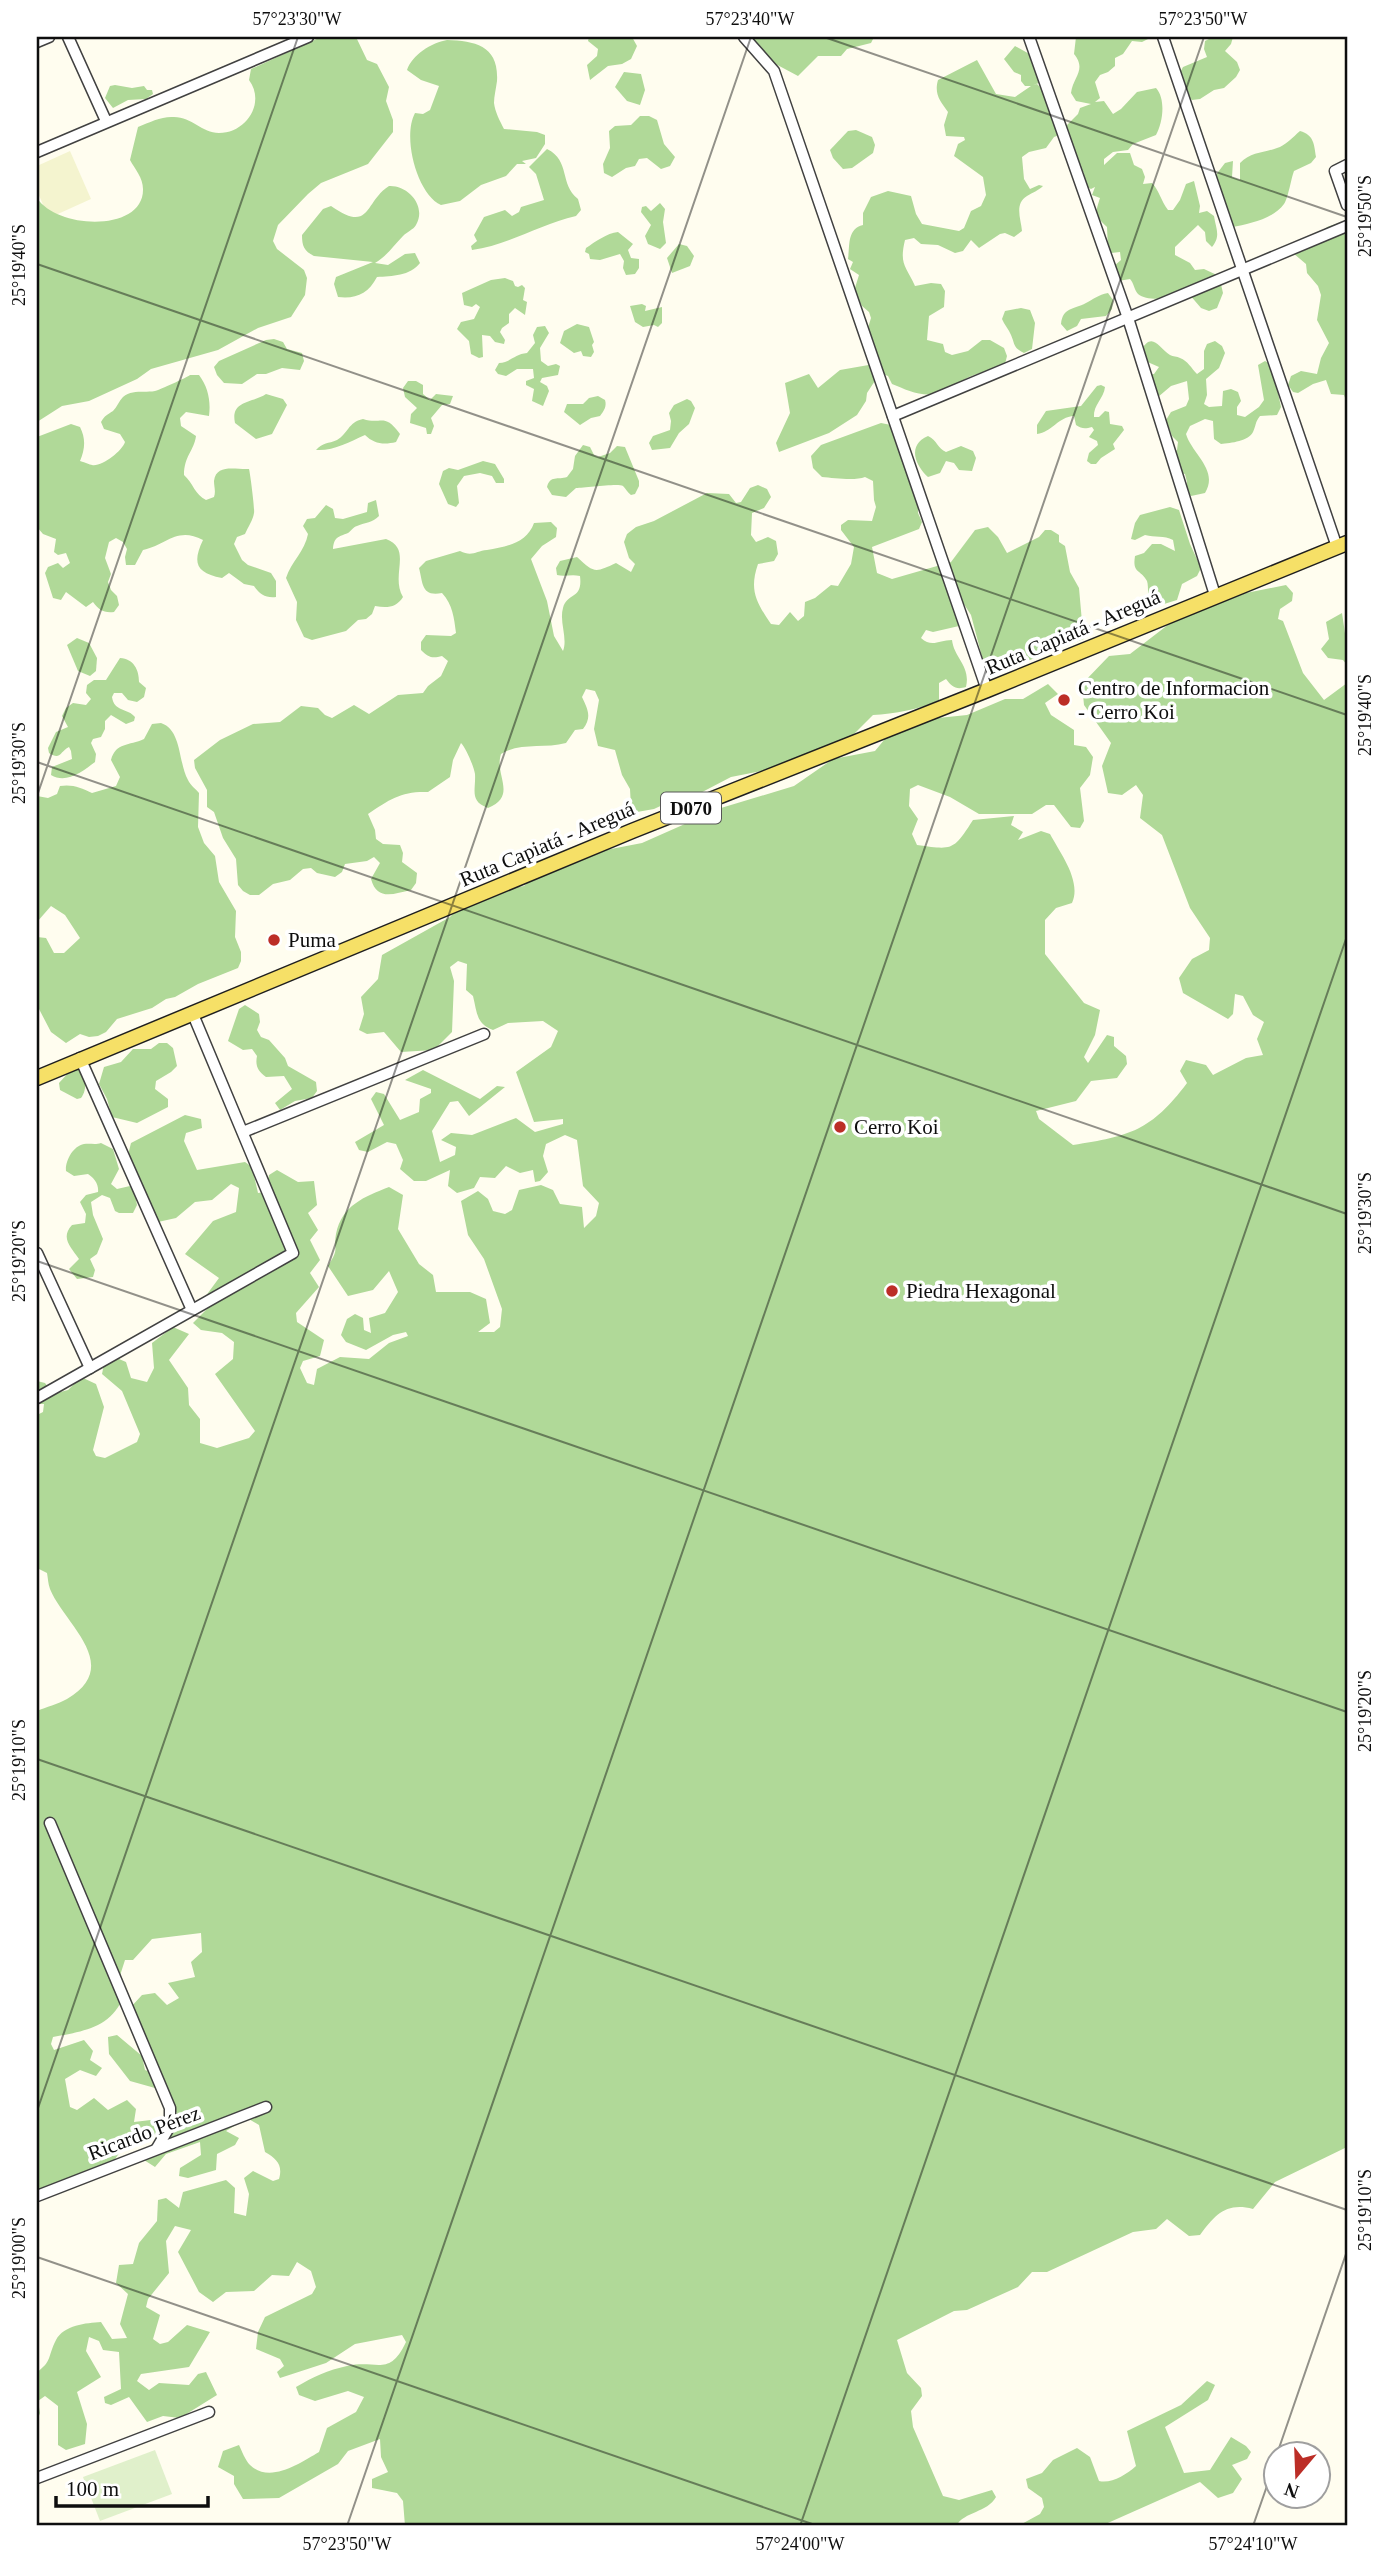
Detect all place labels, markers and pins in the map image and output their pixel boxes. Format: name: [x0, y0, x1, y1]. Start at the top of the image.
place label: Centro de Informacion - Cerro Koi: [1078, 676, 1270, 724]
marker: Centro de Informacion - Cerro Koi: [1056, 692, 1072, 708]
place label: Puma: [288, 928, 337, 952]
marker: Puma: [266, 932, 282, 948]
place label: Cerro Koi: [854, 1115, 939, 1139]
marker: Cerro Koi: [832, 1119, 848, 1135]
place label: Piedra Hexagonal: [906, 1279, 1056, 1303]
marker: Piedra Hexagonal: [884, 1283, 900, 1299]

